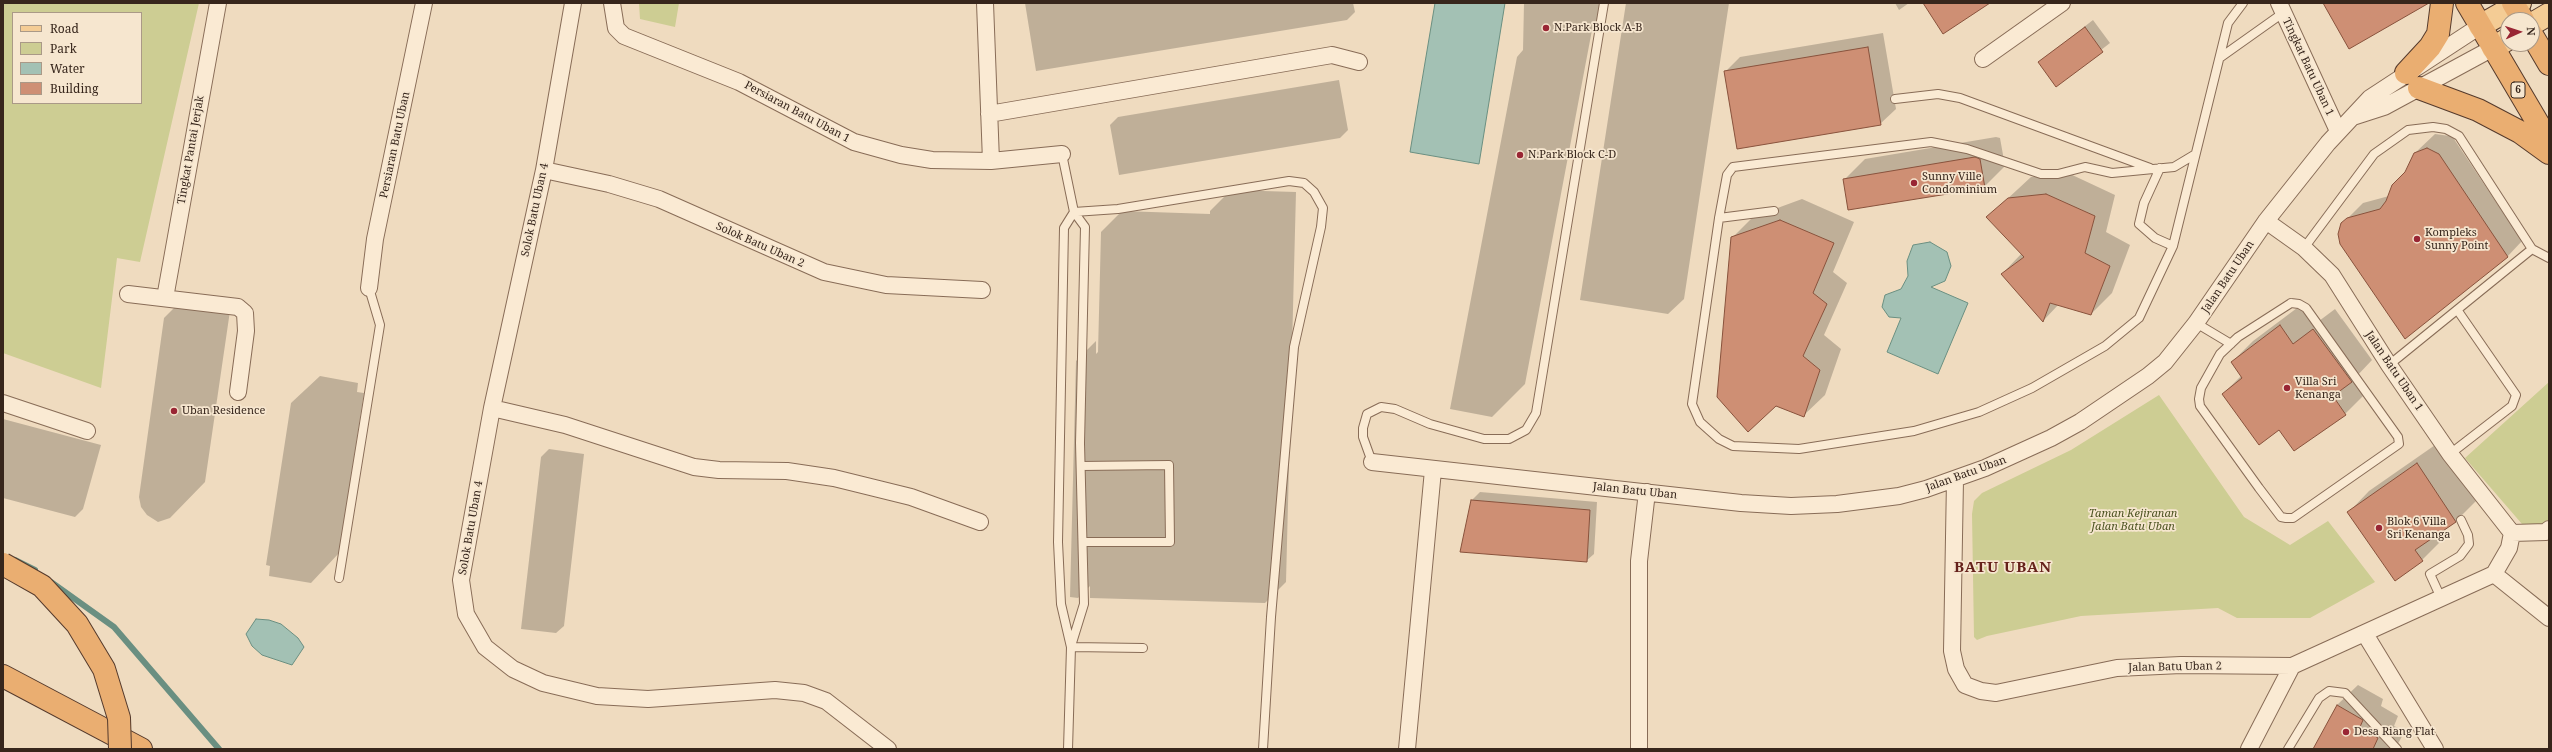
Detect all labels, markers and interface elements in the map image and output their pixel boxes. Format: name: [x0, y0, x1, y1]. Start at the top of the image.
legend: [12, 12, 142, 104]
north arrow: [2500, 12, 2540, 52]
street label: Tingkat Batu Uban 1: [2279, 16, 2337, 118]
text: Road: [50, 20, 79, 37]
place label: N.Park Block A-B: [1554, 21, 1642, 35]
marker: N.Park Block A-B: [1541, 23, 1551, 33]
text: N: [2524, 27, 2539, 36]
text: Park: [50, 40, 77, 57]
text: Water: [50, 60, 85, 77]
street label: Persiaran Batu Uban 1: [742, 79, 852, 145]
text: Building: [50, 80, 98, 97]
road number: 6: [2511, 82, 2525, 98]
street label: Persiaran Batu Uban: [377, 91, 413, 199]
street label: Tingkat Pantai Jerjak: [175, 95, 207, 205]
place label: N.Park Block C-D: [1528, 148, 1616, 162]
marker: N.Park Block C-D: [1515, 150, 1525, 160]
street label: Solok Batu Uban 4: [519, 162, 551, 258]
place label: Sunny Ville Condominium: [1922, 170, 1997, 196]
marker: Sunny Ville Condominium: [1909, 178, 1919, 188]
street label: Solok Batu Uban 2: [714, 220, 806, 270]
place label: Kompleks Sunny Point: [2425, 226, 2488, 252]
marker: Kompleks Sunny Point: [2412, 234, 2422, 244]
street label: Jalan Batu Uban: [2199, 238, 2257, 316]
street label: Jalan Batu Uban 1: [2362, 328, 2426, 414]
place label: Villa Sri Kenanga: [2295, 375, 2341, 401]
marker: Villa Sri Kenanga: [2282, 383, 2292, 393]
place label: Uban Residence: [182, 404, 265, 418]
marker: Uban Residence: [169, 406, 179, 416]
street label: Jalan Batu Uban: [1924, 453, 2008, 495]
street label: Solok Batu Uban 4: [456, 480, 486, 576]
street label: Jalan Batu Uban: [1592, 480, 1678, 502]
park label: Taman Kejiranan Jalan Batu Uban: [2089, 507, 2177, 533]
place label: Blok 6 Villa Sri Kenanga: [2387, 515, 2450, 541]
marker: Blok 6 Villa Sri Kenanga: [2374, 523, 2384, 533]
district label: BATU UBAN: [1954, 559, 2052, 577]
street label: Jalan Batu Uban 2: [2128, 660, 2222, 674]
place label: Desa Riang Flat: [2354, 725, 2435, 739]
marker: Desa Riang Flat: [2341, 727, 2351, 737]

